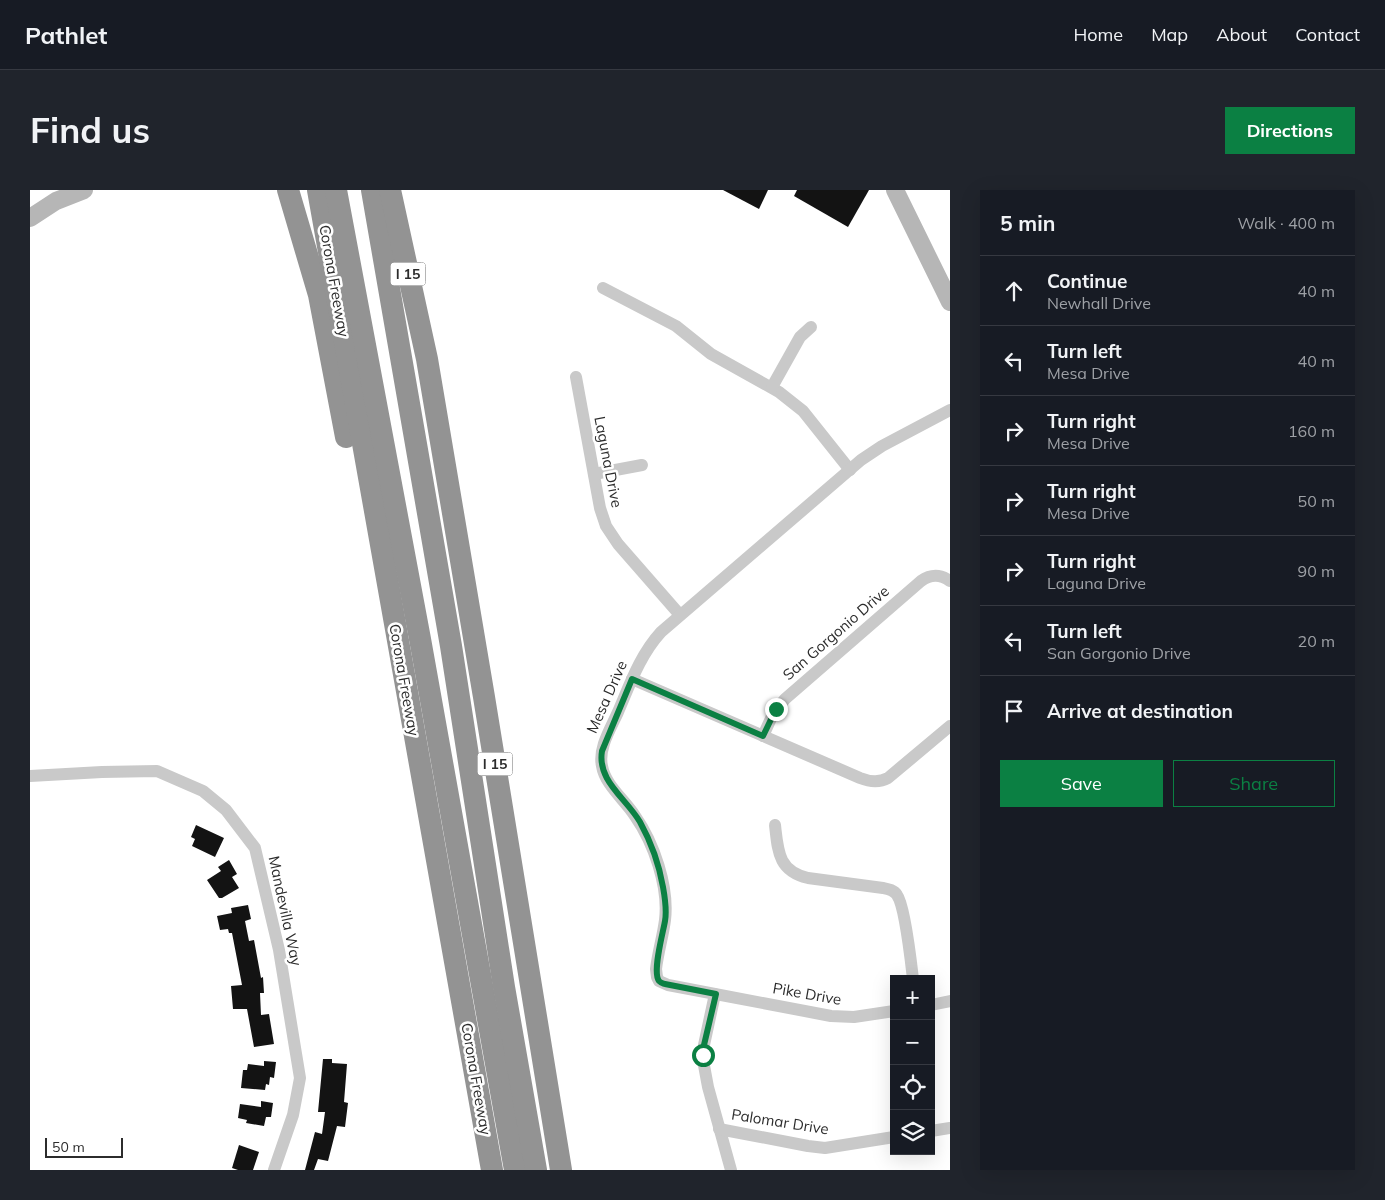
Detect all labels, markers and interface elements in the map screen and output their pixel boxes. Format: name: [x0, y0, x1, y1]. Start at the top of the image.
text: Pathlet: [25, 20, 107, 50]
text: Home: [1073, 23, 1123, 46]
text: Map: [1151, 23, 1188, 46]
text: About: [1216, 23, 1267, 46]
text: Contact: [1295, 23, 1360, 46]
button: Directions: [1225, 107, 1355, 154]
text: Find us: [30, 108, 150, 152]
text: 5 min: [1000, 210, 1055, 236]
text: Walk · 400 m: [1237, 213, 1335, 233]
street label: Corona Freeway: [315, 223, 354, 339]
road number: I 15: [390, 262, 426, 286]
text: Continue: [1047, 269, 1127, 293]
icon: ahead: [1000, 277, 1028, 305]
text: 40 m: [1298, 281, 1335, 301]
text: Newhall Drive: [1047, 293, 1151, 313]
text: Turn left: [1047, 339, 1122, 363]
icon: left: [1000, 347, 1028, 375]
text: 40 m: [1298, 351, 1335, 371]
text: Mesa Drive: [1047, 363, 1130, 383]
text: Turn right: [1047, 409, 1136, 433]
street label: Laguna Drive: [590, 415, 627, 509]
icon: right: [1000, 417, 1028, 445]
text: 160 m: [1288, 421, 1335, 441]
text: Mesa Drive: [1047, 433, 1130, 453]
text: Turn right: [1047, 479, 1136, 503]
icon: right: [1000, 487, 1028, 515]
text: 50 m: [1298, 491, 1335, 511]
text: Mesa Drive: [1047, 503, 1130, 523]
text: Turn right: [1047, 549, 1136, 573]
icon: right: [1000, 557, 1028, 585]
text: 90 m: [1298, 561, 1335, 581]
text: Laguna Drive: [1047, 573, 1146, 593]
street label: San Gorgonio Drive: [779, 581, 893, 684]
text: Turn left: [1047, 619, 1122, 643]
street label: Corona Freeway: [385, 622, 424, 738]
icon: left: [1000, 627, 1028, 655]
text: 20 m: [1298, 631, 1335, 651]
text: San Gorgonio Drive: [1047, 643, 1191, 663]
street label: Mesa Drive: [582, 657, 631, 736]
icon: arrive: [1000, 697, 1028, 725]
route end: [765, 698, 788, 721]
text: Arrive at destination: [1047, 699, 1233, 723]
road number: I 15: [478, 752, 512, 776]
button: Save: [1000, 760, 1163, 807]
button: Share: [1173, 760, 1335, 807]
street label: Mandevilla Way: [265, 854, 306, 968]
map controls: [890, 975, 935, 1155]
button: +: [890, 975, 935, 1020]
street label: Pike Drive: [771, 978, 843, 1009]
button: −: [890, 1020, 935, 1065]
street label: Corona Freeway: [457, 1021, 496, 1137]
route start: [692, 1044, 715, 1067]
button: locate: [890, 1065, 935, 1110]
street label: Palomar Drive: [730, 1104, 830, 1139]
button: layers: [890, 1110, 935, 1155]
scale bar: [45, 1135, 122, 1158]
text: 50 m: [52, 1138, 85, 1156]

